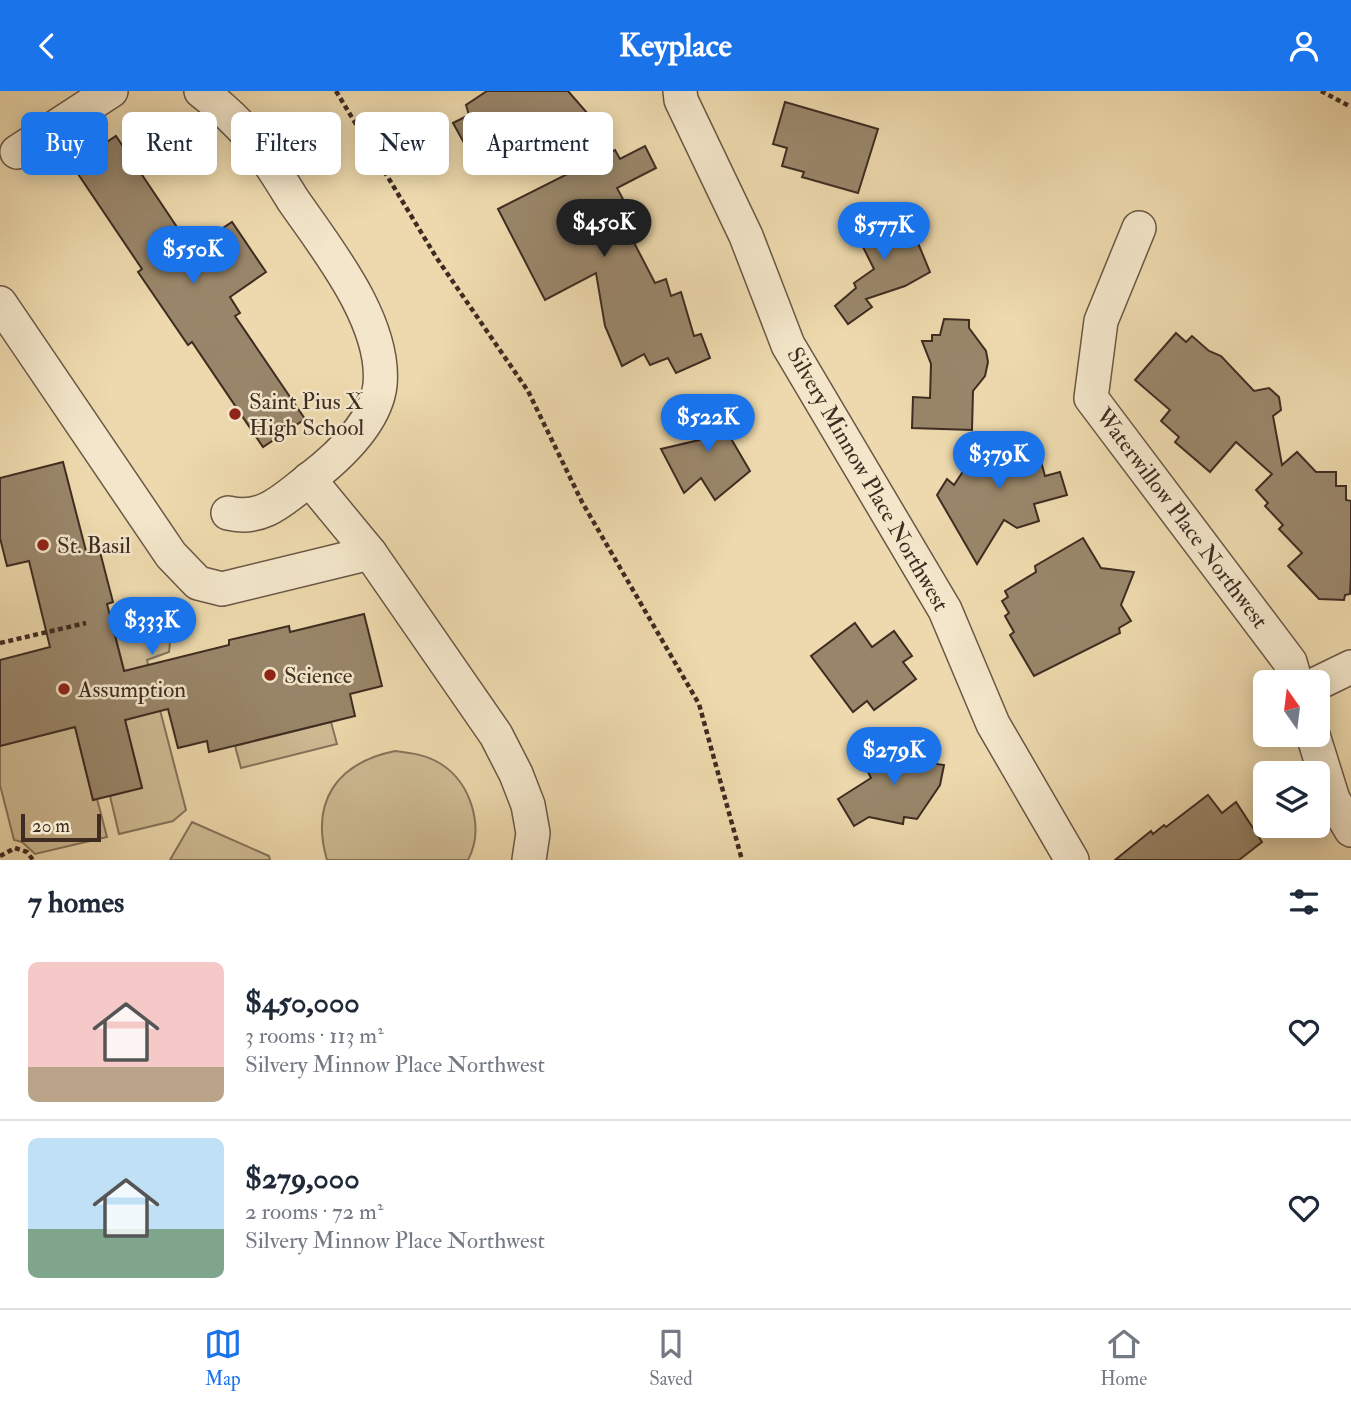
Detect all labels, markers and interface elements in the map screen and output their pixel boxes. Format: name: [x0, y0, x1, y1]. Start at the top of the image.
text: Keyplace: [619, 26, 732, 66]
icon: back: [28, 27, 66, 65]
icon: person: [1285, 27, 1323, 65]
chip: Buy: [21, 112, 108, 175]
chip: Rent: [122, 112, 217, 175]
chip: Filters: [231, 112, 341, 175]
chip: New: [355, 112, 449, 175]
chip: Apartment: [463, 112, 613, 175]
pin: $450K: [555, 199, 653, 259]
pin: $577K: [835, 202, 933, 262]
text: $450K: [572, 207, 636, 236]
text: $577K: [854, 210, 914, 239]
pin: $550K: [144, 227, 242, 286]
text: $550K: [163, 234, 223, 263]
street label: Silvery Minnow Place Northwest: [780, 342, 956, 616]
place label: Saint Pius X High School: [249, 387, 364, 442]
pin: $522K: [659, 395, 757, 454]
street label: Waterwillow Place Northwest: [1089, 401, 1274, 634]
text: $522K: [677, 402, 739, 431]
marker: Saint Pius X High School: [227, 406, 243, 422]
pin: $379K: [950, 431, 1048, 491]
text: $379K: [969, 439, 1029, 468]
place label: St. Basil: [57, 531, 131, 560]
marker: St. Basil: [35, 537, 51, 553]
pin: $333K: [103, 597, 201, 657]
text: $333K: [124, 605, 180, 634]
place label: Science: [284, 661, 353, 690]
marker: Science: [262, 667, 278, 683]
north arrow: [1253, 670, 1330, 747]
map controls: [1253, 670, 1330, 838]
place label: Assumption: [77, 675, 186, 705]
marker: Assumption: [56, 681, 72, 697]
pin: $279K: [845, 727, 943, 787]
text: $279K: [862, 735, 926, 764]
button: layers: [1253, 761, 1330, 838]
scale bar: [21, 811, 102, 843]
text: 20 m: [32, 814, 70, 838]
icon: filters: [1285, 883, 1323, 921]
text: 7 homes: [28, 884, 124, 921]
text: $450,000: [245, 984, 360, 1021]
icon: home: [84, 990, 168, 1074]
icon: heart: [1285, 1013, 1323, 1051]
text: 3 rooms · 113 m²: [245, 1021, 384, 1050]
text: Silvery Minnow Place Northwest: [245, 1050, 545, 1079]
text: $279,000: [245, 1160, 360, 1197]
icon: home: [84, 1166, 168, 1250]
icon: heart: [1285, 1189, 1323, 1227]
text: 2 rooms · 72 m²: [245, 1197, 383, 1226]
text: Silvery Minnow Place Northwest: [245, 1226, 545, 1255]
tab: Map: [204, 1325, 242, 1391]
tab: Saved: [649, 1325, 693, 1391]
tab: Home: [1100, 1325, 1147, 1391]

